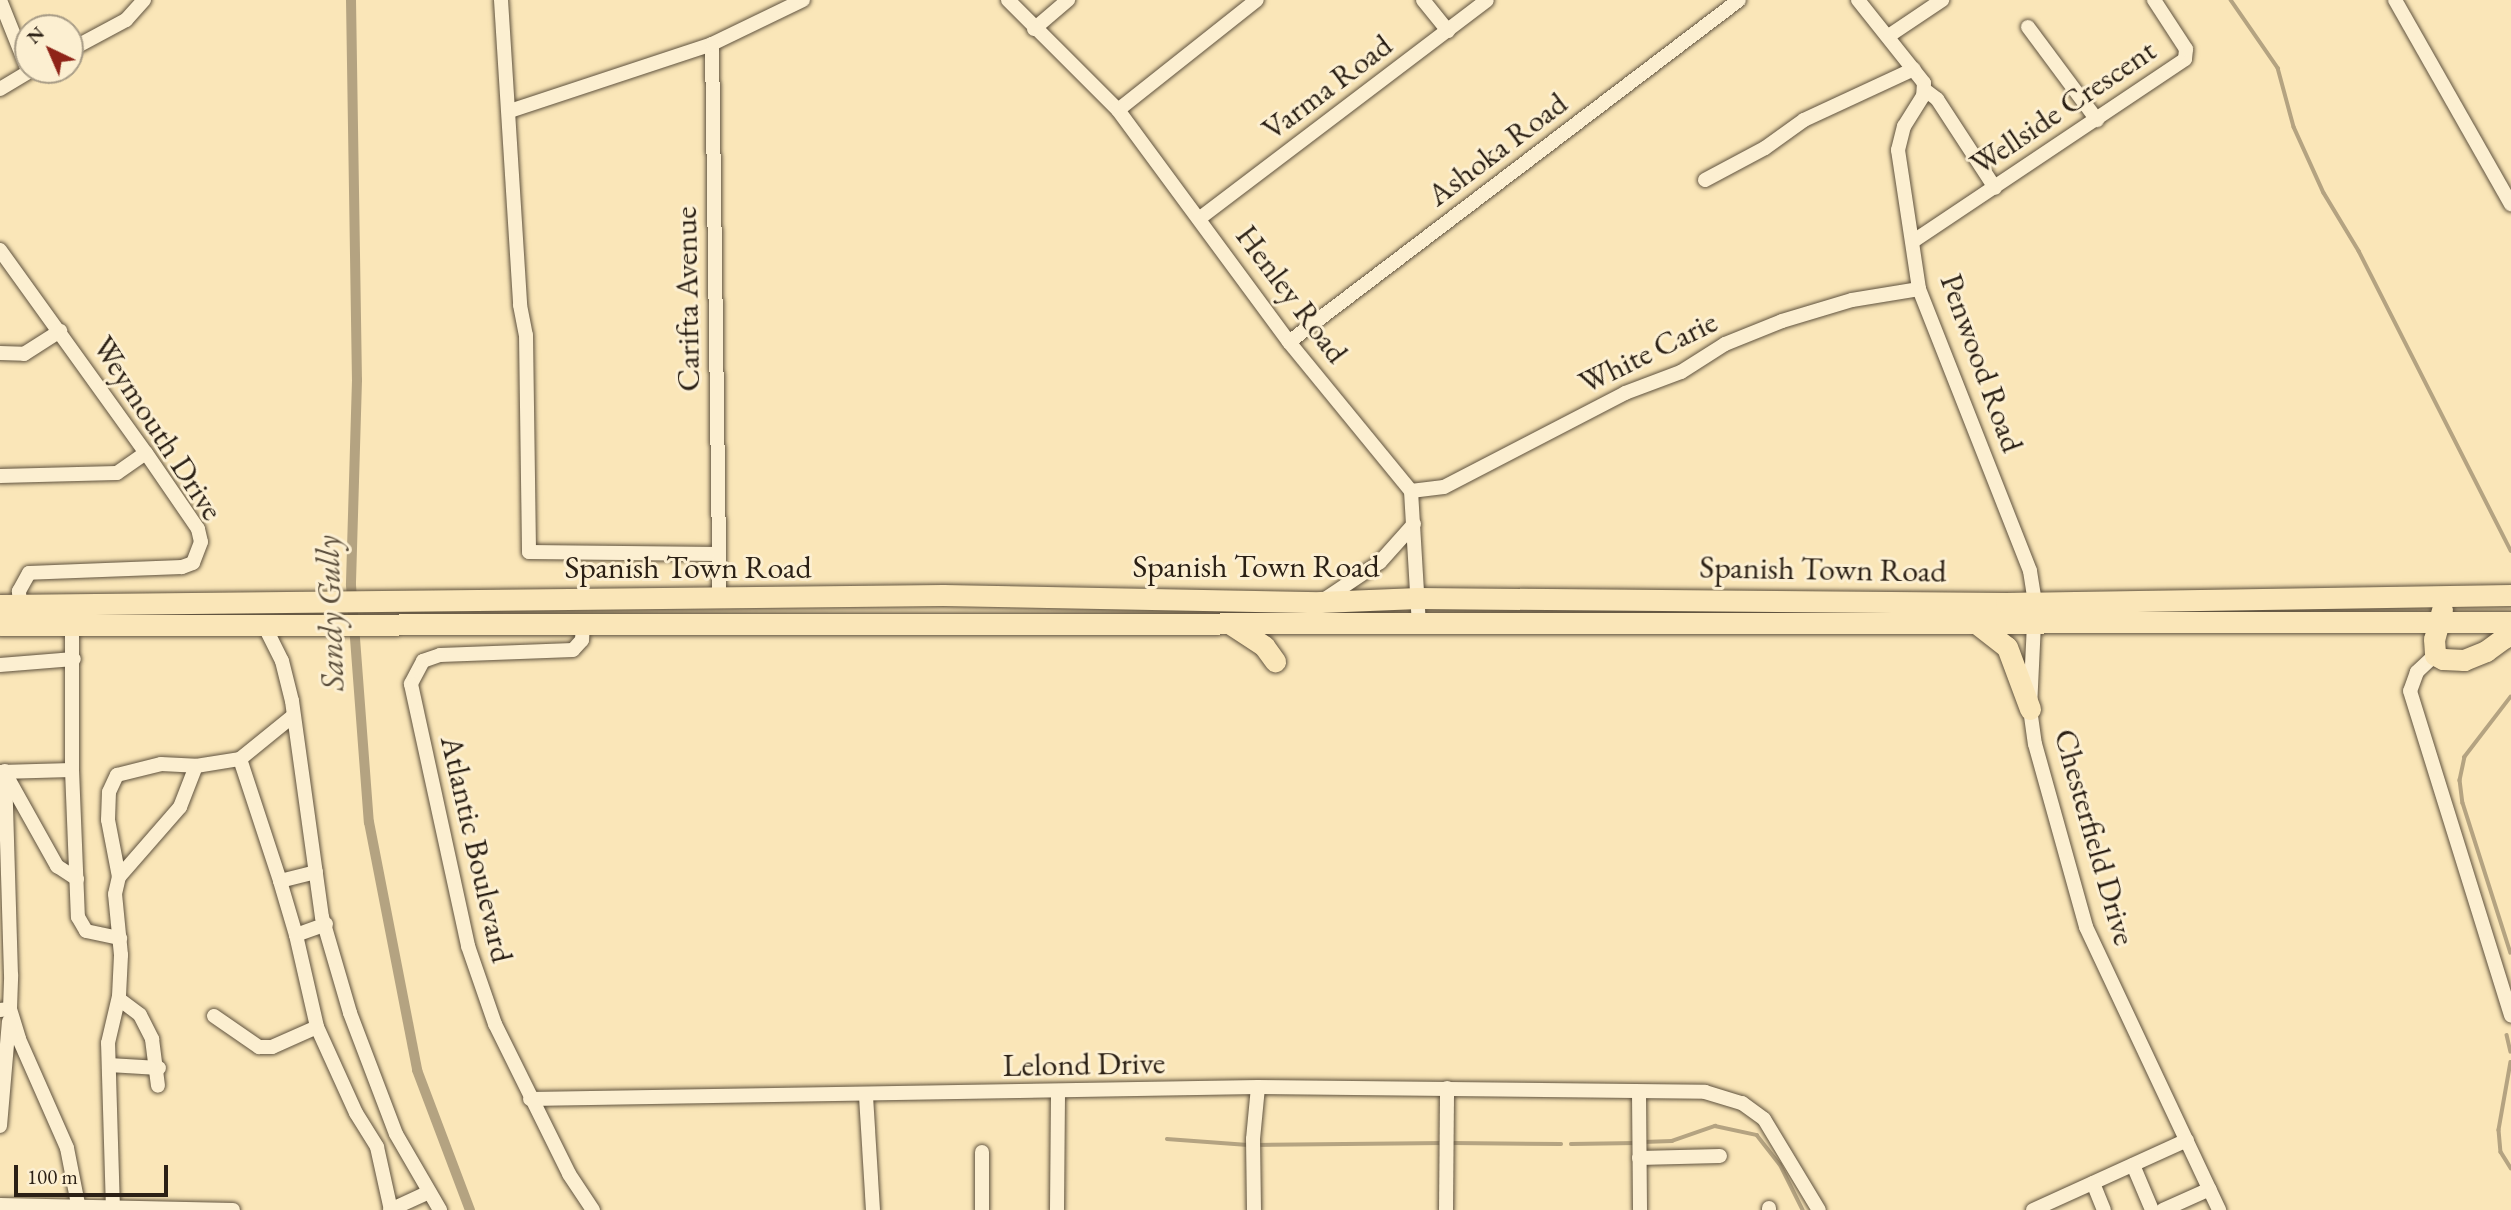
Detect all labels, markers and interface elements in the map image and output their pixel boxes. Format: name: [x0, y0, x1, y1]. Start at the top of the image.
north arrow: [14, 14, 84, 84]
text: N: [21, 21, 50, 49]
street label: Varma Road: [1254, 26, 1400, 148]
street label: Wellside Crescent: [1963, 31, 2163, 183]
street label: Ashoka Road: [1419, 84, 1575, 214]
street label: Carifta Avenue: [666, 206, 708, 392]
street label: Henley Road: [1228, 217, 1356, 371]
street label: Penwood Road: [1932, 269, 2032, 457]
street label: White Carie: [1573, 302, 1723, 402]
street label: Weymouth Drive: [84, 329, 232, 527]
water label: Sandy Gully: [307, 534, 353, 692]
street label: Spanish Town Road: [1132, 547, 1380, 585]
street label: Spanish Town Road: [564, 548, 812, 586]
street label: Spanish Town Road: [1699, 548, 1947, 590]
street label: Chesterfield Drive: [2046, 725, 2144, 949]
street label: Atlantic Boulevard: [432, 732, 522, 966]
street label: Lelond Drive: [1002, 1043, 1166, 1085]
scale bar: [18, 1150, 172, 1194]
text: 100 m: [27, 1163, 78, 1190]

